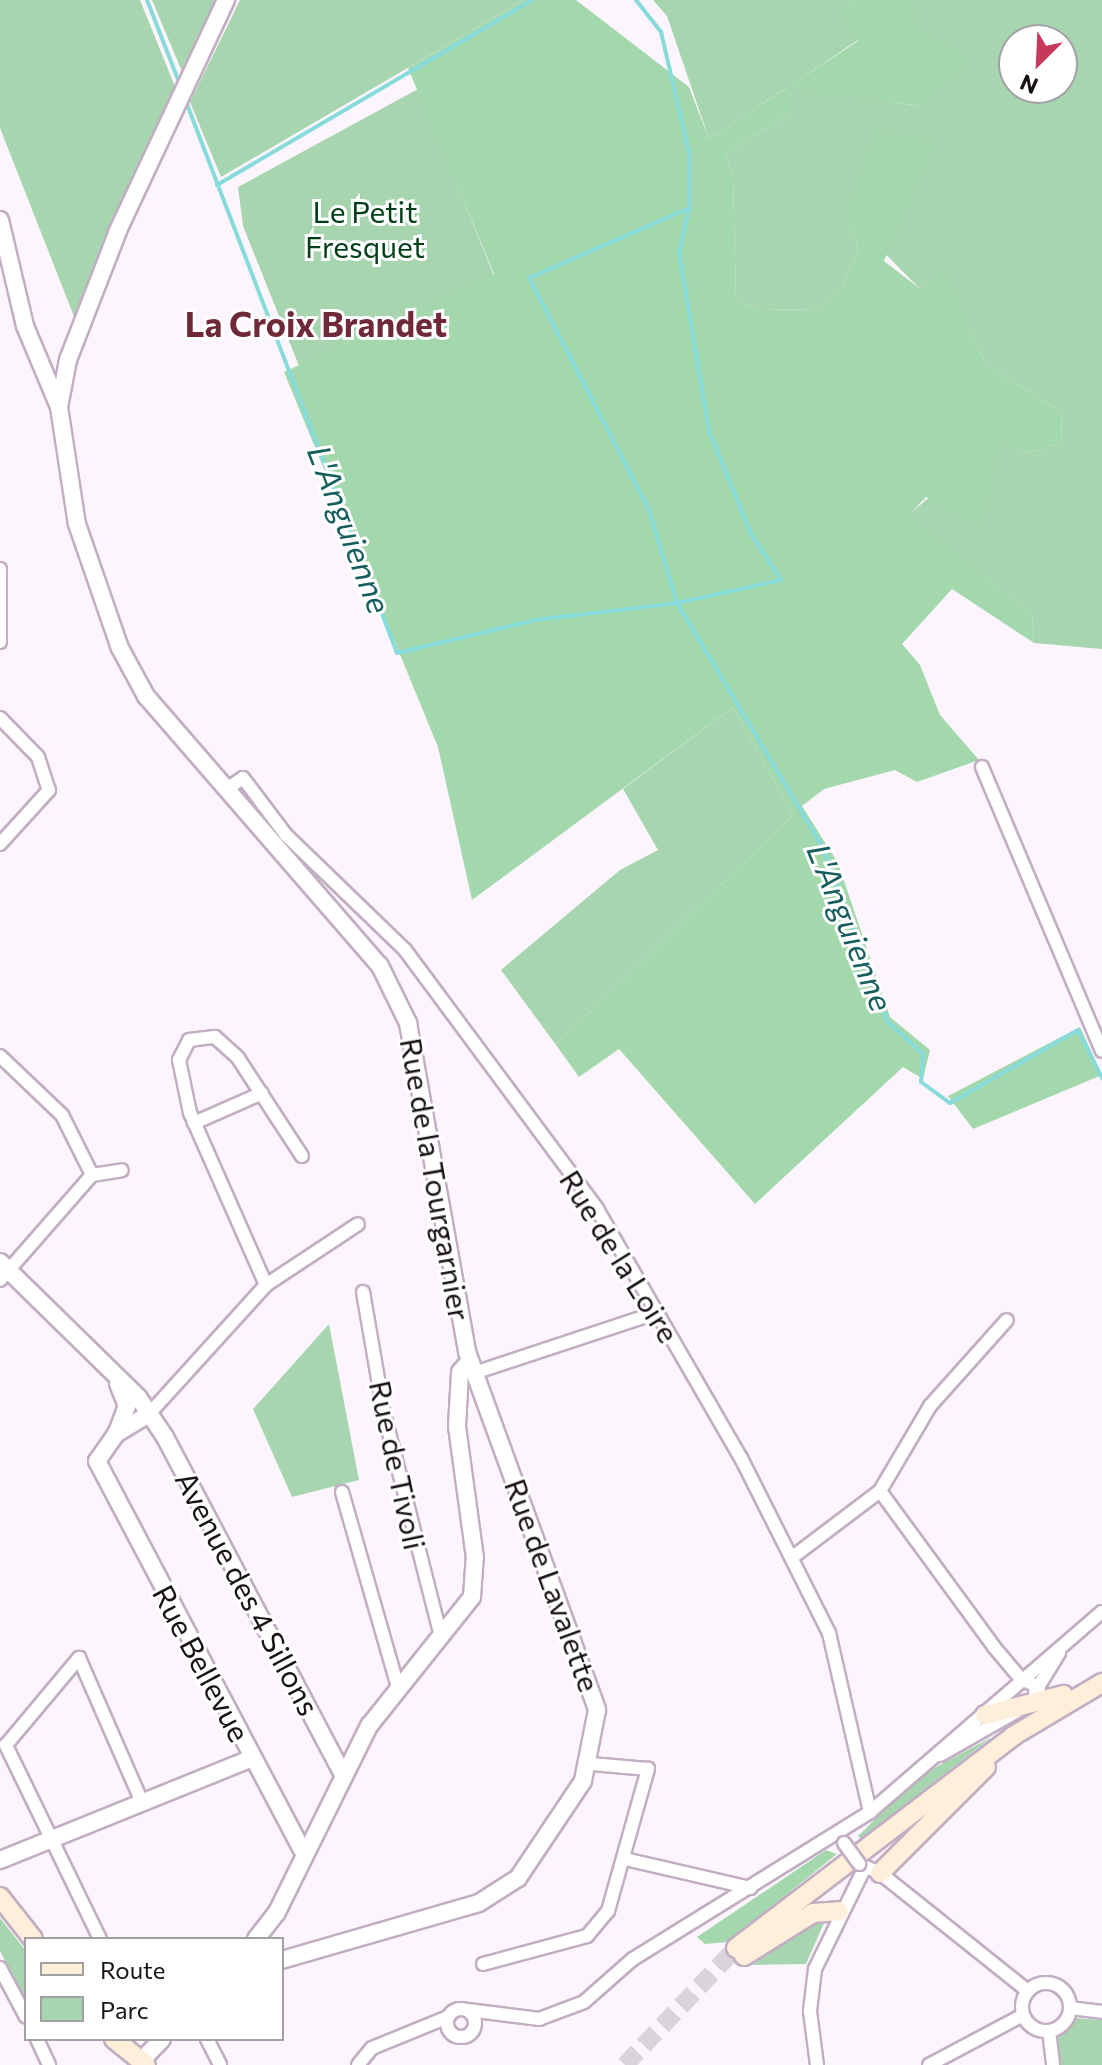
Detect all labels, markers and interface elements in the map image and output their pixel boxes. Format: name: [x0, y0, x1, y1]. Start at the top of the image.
north arrow: [998, 24, 1078, 104]
text: N: [1016, 69, 1042, 100]
park label: Le Petit Fresquet: [305, 193, 425, 264]
district label: La Croix Brandet: [185, 304, 447, 344]
water label: L'Anguienne: [300, 439, 400, 619]
water label: L'Anguienne: [800, 838, 902, 1016]
street label: Rue de la Tourgarnier: [393, 1035, 479, 1323]
street label: Rue de la Loire: [553, 1163, 687, 1349]
street label: Rue de Tivoli: [362, 1377, 434, 1553]
street label: Avenue des 4 Sillons: [168, 1465, 328, 1721]
street label: Rue de Lavalette: [498, 1474, 608, 1696]
street label: Rue Bellevue: [146, 1579, 258, 1747]
legend: [24, 1937, 284, 2041]
text: Route: [100, 1955, 165, 1984]
text: Parc: [100, 1995, 149, 2024]

